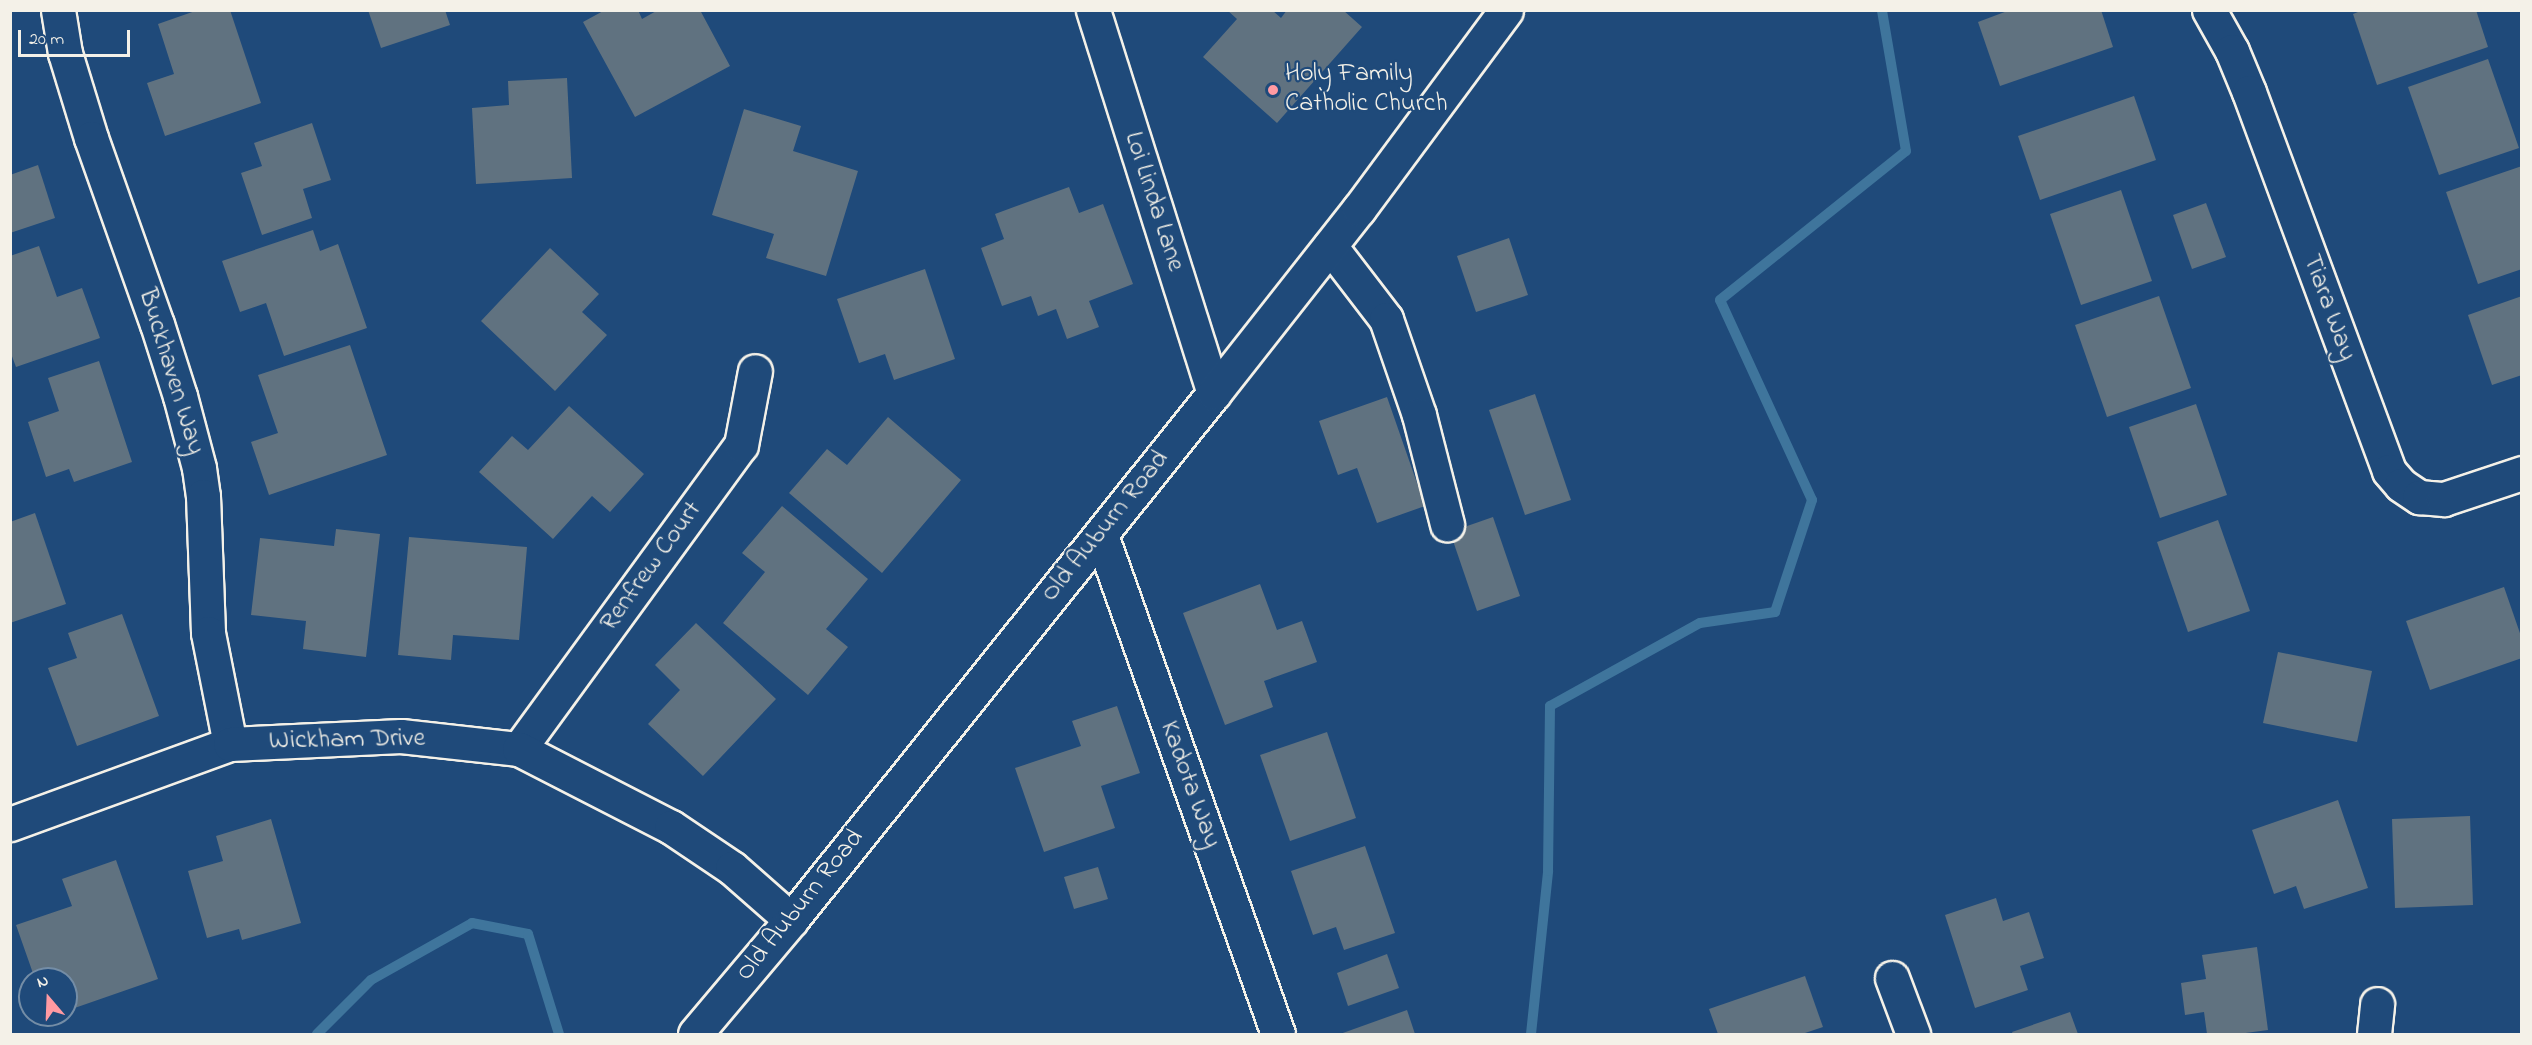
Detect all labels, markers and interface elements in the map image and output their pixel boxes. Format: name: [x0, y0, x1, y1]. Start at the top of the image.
scale bar: [21, 18, 134, 56]
text: 20 m: [29, 27, 64, 53]
place label: Holy Family Catholic Church: [1285, 59, 1448, 120]
marker: Holy Family Catholic Church: [1266, 83, 1280, 97]
street label: Loi Linda Lane: [1116, 128, 1190, 276]
street label: Tiara Way: [2294, 251, 2362, 365]
street label: Buckhaven Way: [130, 285, 210, 459]
street label: Old Auburn Road: [1035, 445, 1177, 609]
street label: Renfrew Court: [594, 496, 710, 638]
street label: Kadota Way: [1152, 717, 1226, 853]
street label: Wickham Drive: [269, 724, 425, 758]
street label: Old Auburn Road: [730, 824, 872, 988]
north arrow: [18, 967, 78, 1027]
text: N: [34, 969, 52, 995]

